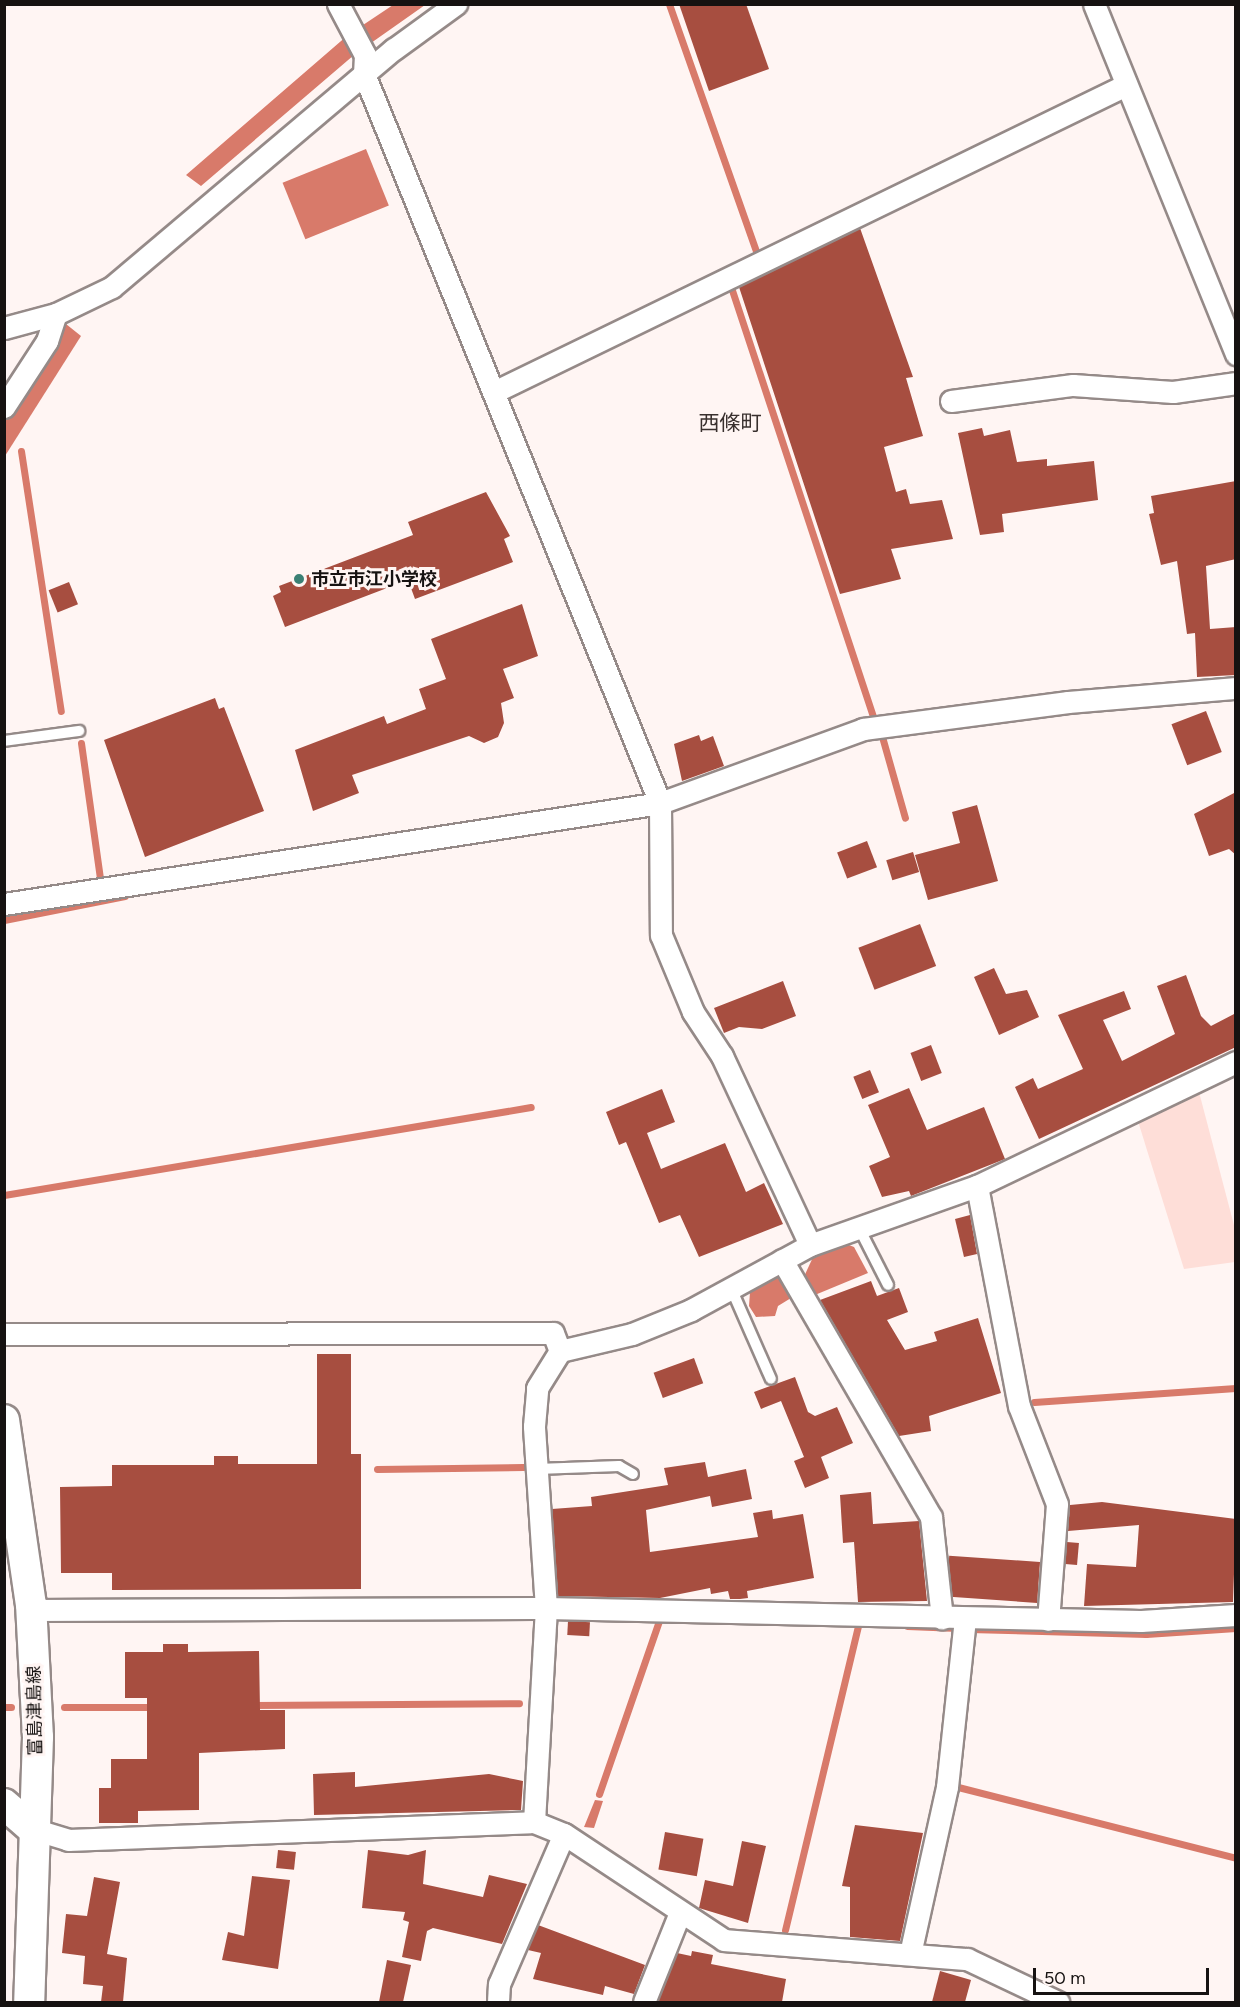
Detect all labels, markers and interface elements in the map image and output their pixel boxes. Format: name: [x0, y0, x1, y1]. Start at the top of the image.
district label: 西條町: [699, 410, 761, 436]
place label: 市立市江小学校: [311, 568, 437, 590]
marker: 市立市江小学校: [292, 572, 306, 586]
street label: 富島津島線: [23, 1666, 47, 1756]
scale bar: [1036, 1956, 1212, 1994]
text: 50 m: [1044, 1967, 1086, 1989]

